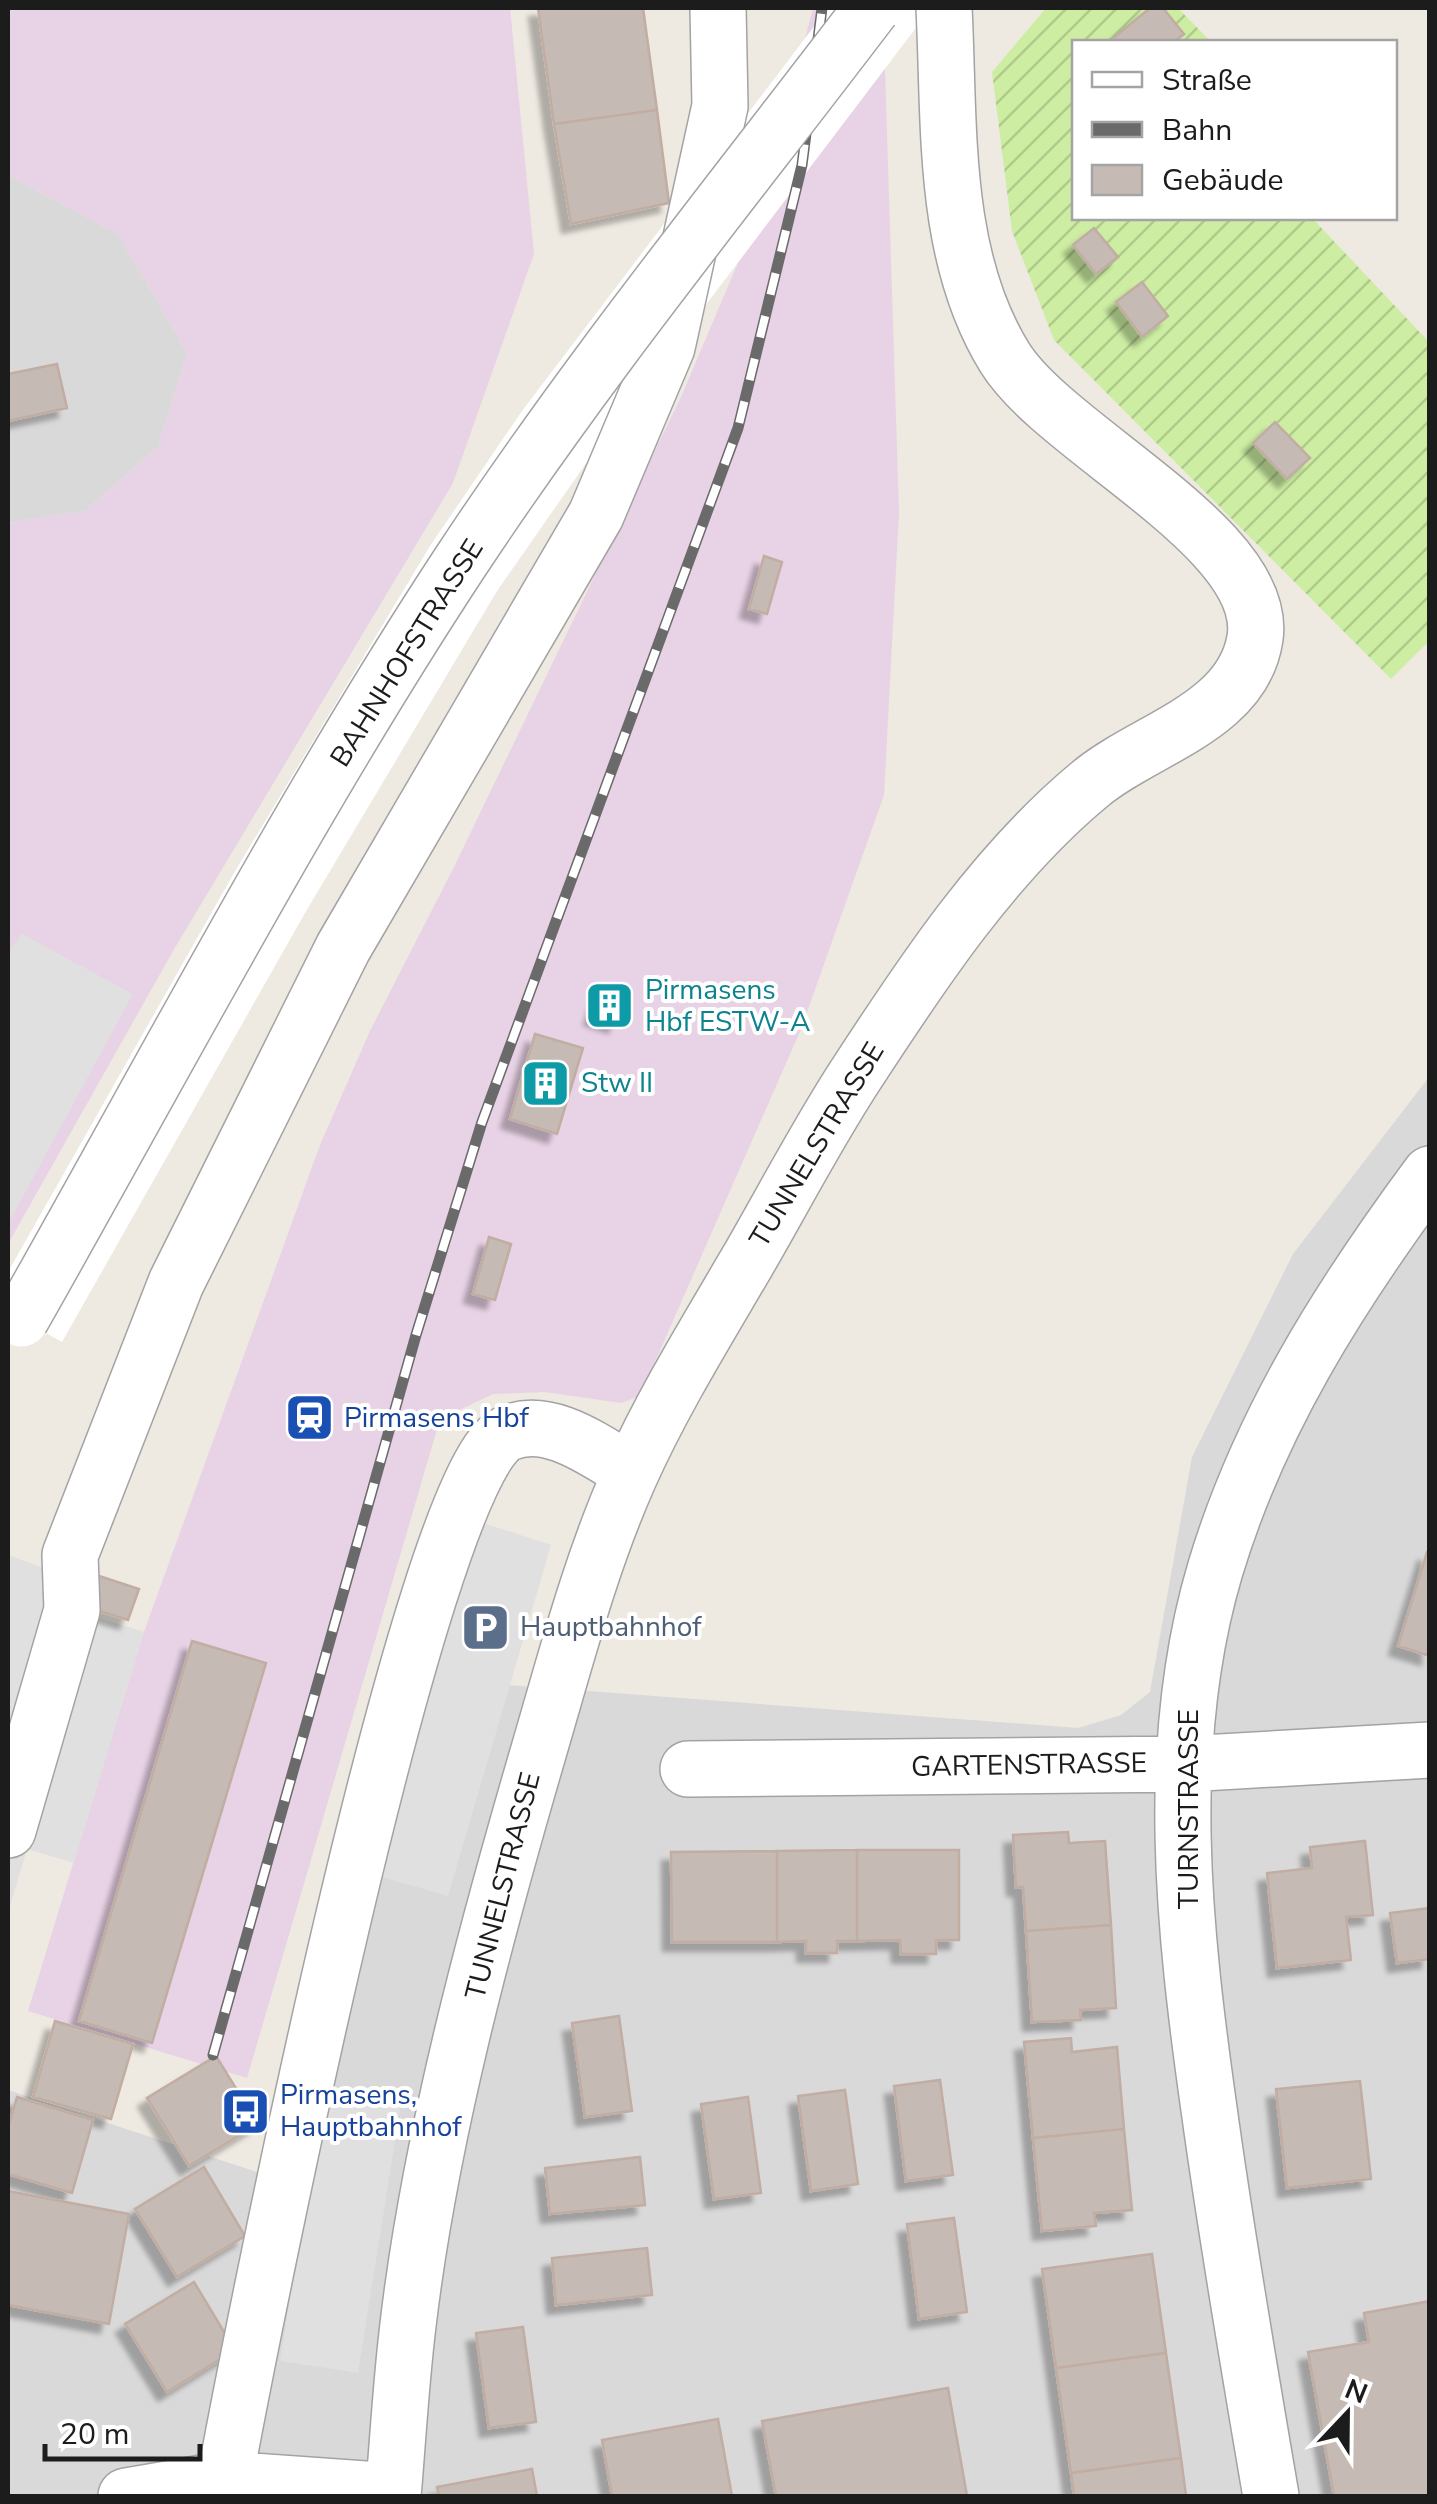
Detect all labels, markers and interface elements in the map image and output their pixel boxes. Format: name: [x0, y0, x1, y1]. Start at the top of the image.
legend: [1072, 40, 1397, 220]
text: Straße: [1162, 60, 1252, 101]
text: Bahn: [1162, 110, 1232, 151]
text: Gebäude: [1162, 160, 1283, 201]
street label: BAHNHOFSTRASSE: [322, 532, 492, 774]
place label: Pirmasens Hbf ESTW-A: [645, 971, 810, 1041]
building icon: Pirmasens Hbf ESTW-A: [584, 980, 636, 1032]
street label: TUNNELSTRASSE: [741, 1035, 893, 1255]
building icon: Stw II: [520, 1057, 572, 1109]
place label: Stw II: [581, 1064, 653, 1102]
station icon: Pirmasens Hbf: [283, 1392, 335, 1444]
place label: Pirmasens Hbf: [344, 1399, 529, 1437]
parking icon: Hauptbahnhof: [459, 1601, 511, 1653]
place label: Hauptbahnhof: [520, 1608, 702, 1646]
street label: TURNSTRASSE: [1170, 1709, 1208, 1909]
street label: GARTENSTRASSE: [911, 1744, 1147, 1786]
street label: TUNNELSTRASSE: [456, 1768, 550, 2004]
place label: Pirmasens, Hauptbahnhof: [280, 2076, 462, 2146]
bus stop icon: Pirmasens, Hauptbahnhof: [219, 2085, 271, 2137]
north arrow: [1297, 2364, 1397, 2464]
text: N: [1339, 2370, 1373, 2413]
scale bar: [45, 2399, 200, 2461]
text: 20 m: [60, 2414, 129, 2455]

